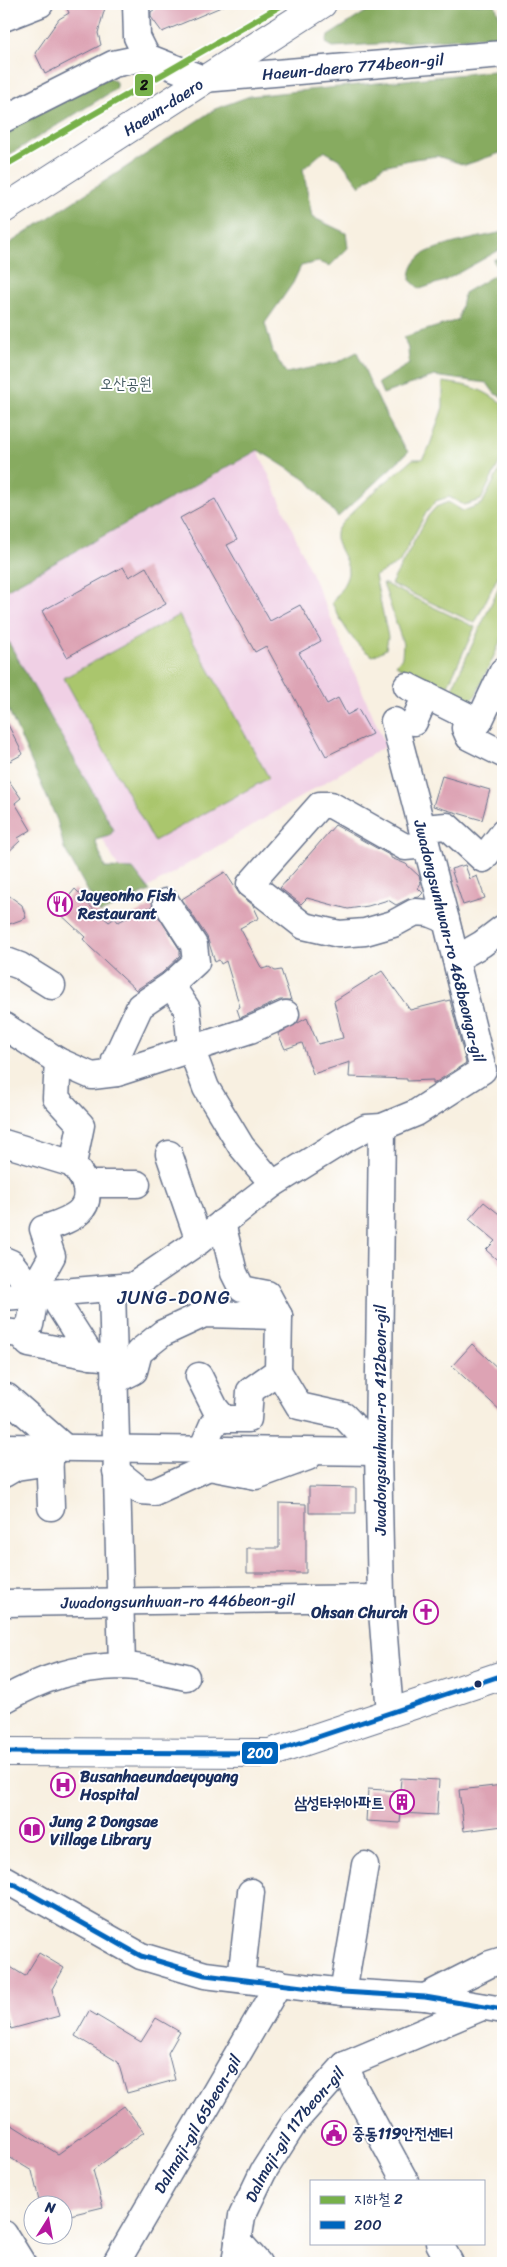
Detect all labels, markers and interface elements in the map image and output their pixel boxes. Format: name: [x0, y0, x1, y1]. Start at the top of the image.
street label: Haeun-daero 774beon-gil: [261, 45, 445, 89]
street label: Haeun-daero: [117, 70, 209, 144]
line badge: 2: [134, 73, 154, 97]
text: 2: [139, 73, 149, 98]
park label: 오산공원: [100, 369, 152, 398]
street label: Jwadongsunhwan-ro 468beonga-gil: [405, 816, 494, 1066]
place label: Jayeonho Fish Restaurant: [77, 881, 177, 928]
restaurant icon: Jayeonho Fish Restaurant: [47, 891, 73, 917]
district label: JUNG-DONG: [117, 1281, 231, 1314]
street label: Jwadongsunhwan-ro 412beon-gil: [366, 1304, 395, 1536]
street label: Jwadongsunhwan-ro 446beon-gil: [60, 1585, 296, 1617]
place label: Ohsan Church: [310, 1598, 409, 1627]
church icon: Ohsan Church: [413, 1599, 439, 1625]
unlabelled marker: [473, 1679, 483, 1689]
line badge: 200: [241, 1741, 279, 1765]
text: 200: [246, 1741, 273, 1766]
place label: Busanhaeundaeyoyang Hospital: [79, 1762, 239, 1809]
hospital icon: Busanhaeundaeyoyang Hospital: [50, 1772, 76, 1798]
place label: 삼성타워아파트: [294, 1788, 384, 1817]
building icon: 삼성타워아파트: [389, 1789, 415, 1815]
place label: Jung 2 Dongsae Village Library: [49, 1807, 158, 1854]
library icon: Jung 2 Dongsae Village Library: [19, 1817, 45, 1843]
street label: Dalmaji-gil 65beon-gil: [145, 2049, 250, 2199]
street label: Dalmaji-gil 117beon-gil: [237, 2060, 353, 2207]
place label: 중동119안전센터: [352, 2119, 453, 2148]
public building icon: 중동119안전센터: [321, 2120, 347, 2146]
legend: [310, 2180, 484, 2244]
text: 지하철 2: [354, 2186, 403, 2212]
north arrow: [22, 2194, 72, 2244]
text: N: [42, 2194, 58, 2221]
text: 200: [354, 2212, 382, 2238]

